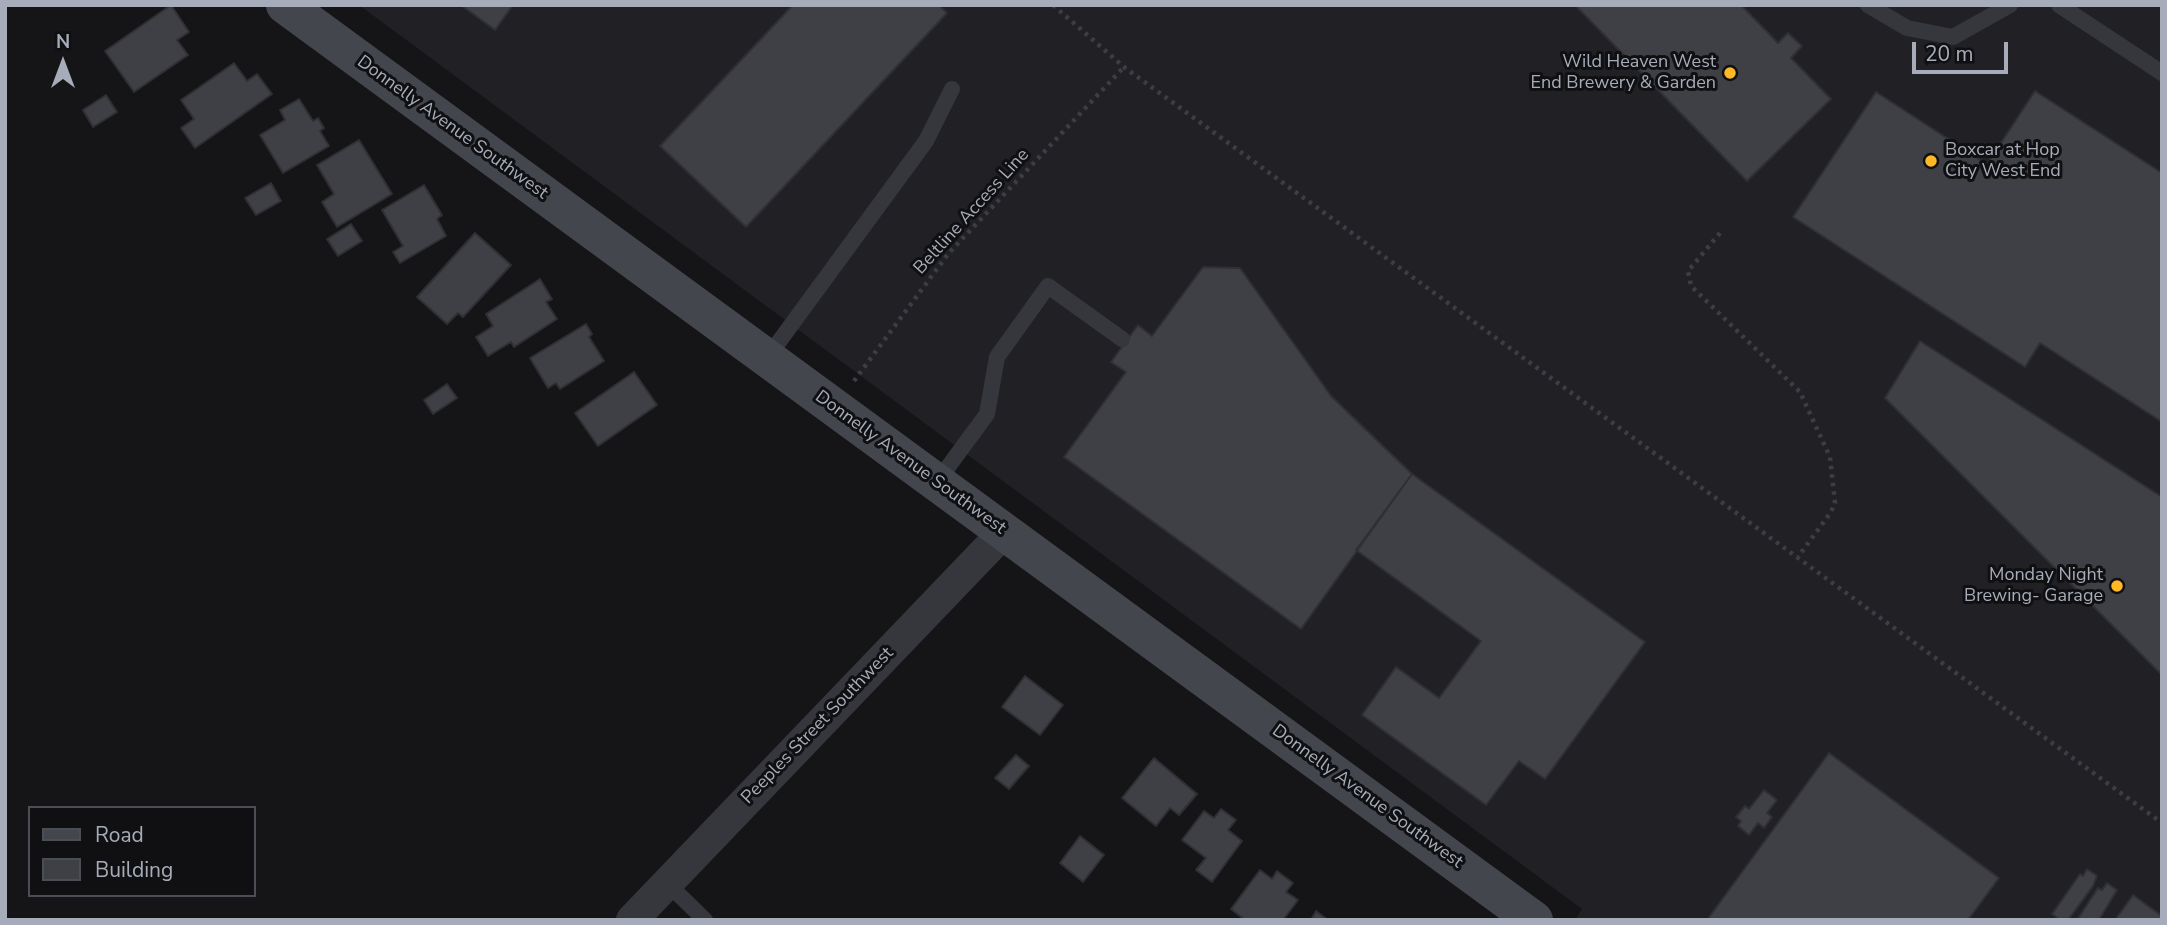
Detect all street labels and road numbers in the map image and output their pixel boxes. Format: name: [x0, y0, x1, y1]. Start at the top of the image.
street label: Donnelly Avenue Southwest: [352, 51, 552, 205]
street label: Beltline Access Line: [910, 145, 1034, 279]
street label: Donnelly Avenue Southwest: [810, 386, 1010, 540]
street label: Peeples Street Southwest: [737, 643, 899, 809]
street label: Donnelly Avenue Southwest: [1267, 720, 1467, 874]

